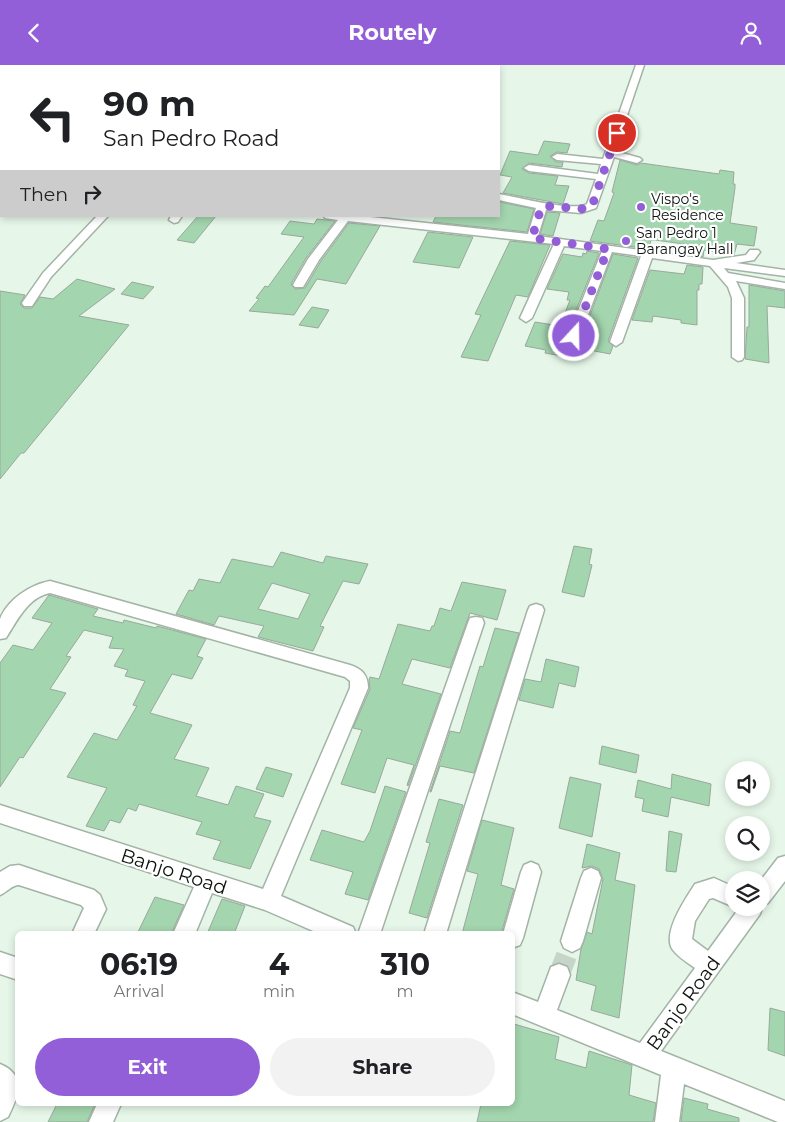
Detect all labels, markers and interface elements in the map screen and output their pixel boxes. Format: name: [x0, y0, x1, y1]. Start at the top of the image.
icon: back: [20, 19, 48, 47]
text: Routely: [348, 19, 437, 46]
icon: person: [737, 19, 765, 47]
text: 90 m: [103, 82, 196, 125]
icon: left: [20, 85, 85, 150]
pin: [596, 112, 638, 154]
icon: arrive: [603, 119, 631, 147]
text: San Pedro Road: [103, 125, 280, 152]
icon: right: [78, 180, 106, 208]
text: Then: [20, 183, 68, 206]
place label: Vispo's Residence: [651, 190, 724, 224]
marker: Vispo's Residence: [635, 201, 647, 213]
place label: San Pedro 1 Barangay Hall: [636, 224, 734, 258]
marker: San Pedro 1 Barangay Hall: [620, 235, 632, 247]
position arrow: [547, 309, 599, 361]
map controls: [725, 761, 770, 916]
button: sound: [725, 761, 770, 806]
button: search: [725, 816, 770, 861]
street label: Banjo Road: [118, 844, 230, 899]
button: layers: [725, 871, 770, 916]
text: 06:19: [100, 946, 178, 983]
text: 4: [269, 946, 289, 983]
text: 310: [380, 946, 430, 983]
street label: Banjo Road: [642, 952, 725, 1055]
text: Arrival: [114, 982, 164, 1001]
text: min: [263, 982, 295, 1001]
text: m: [397, 982, 414, 1001]
button: Exit: [35, 1038, 260, 1096]
button: Share: [270, 1038, 495, 1096]

